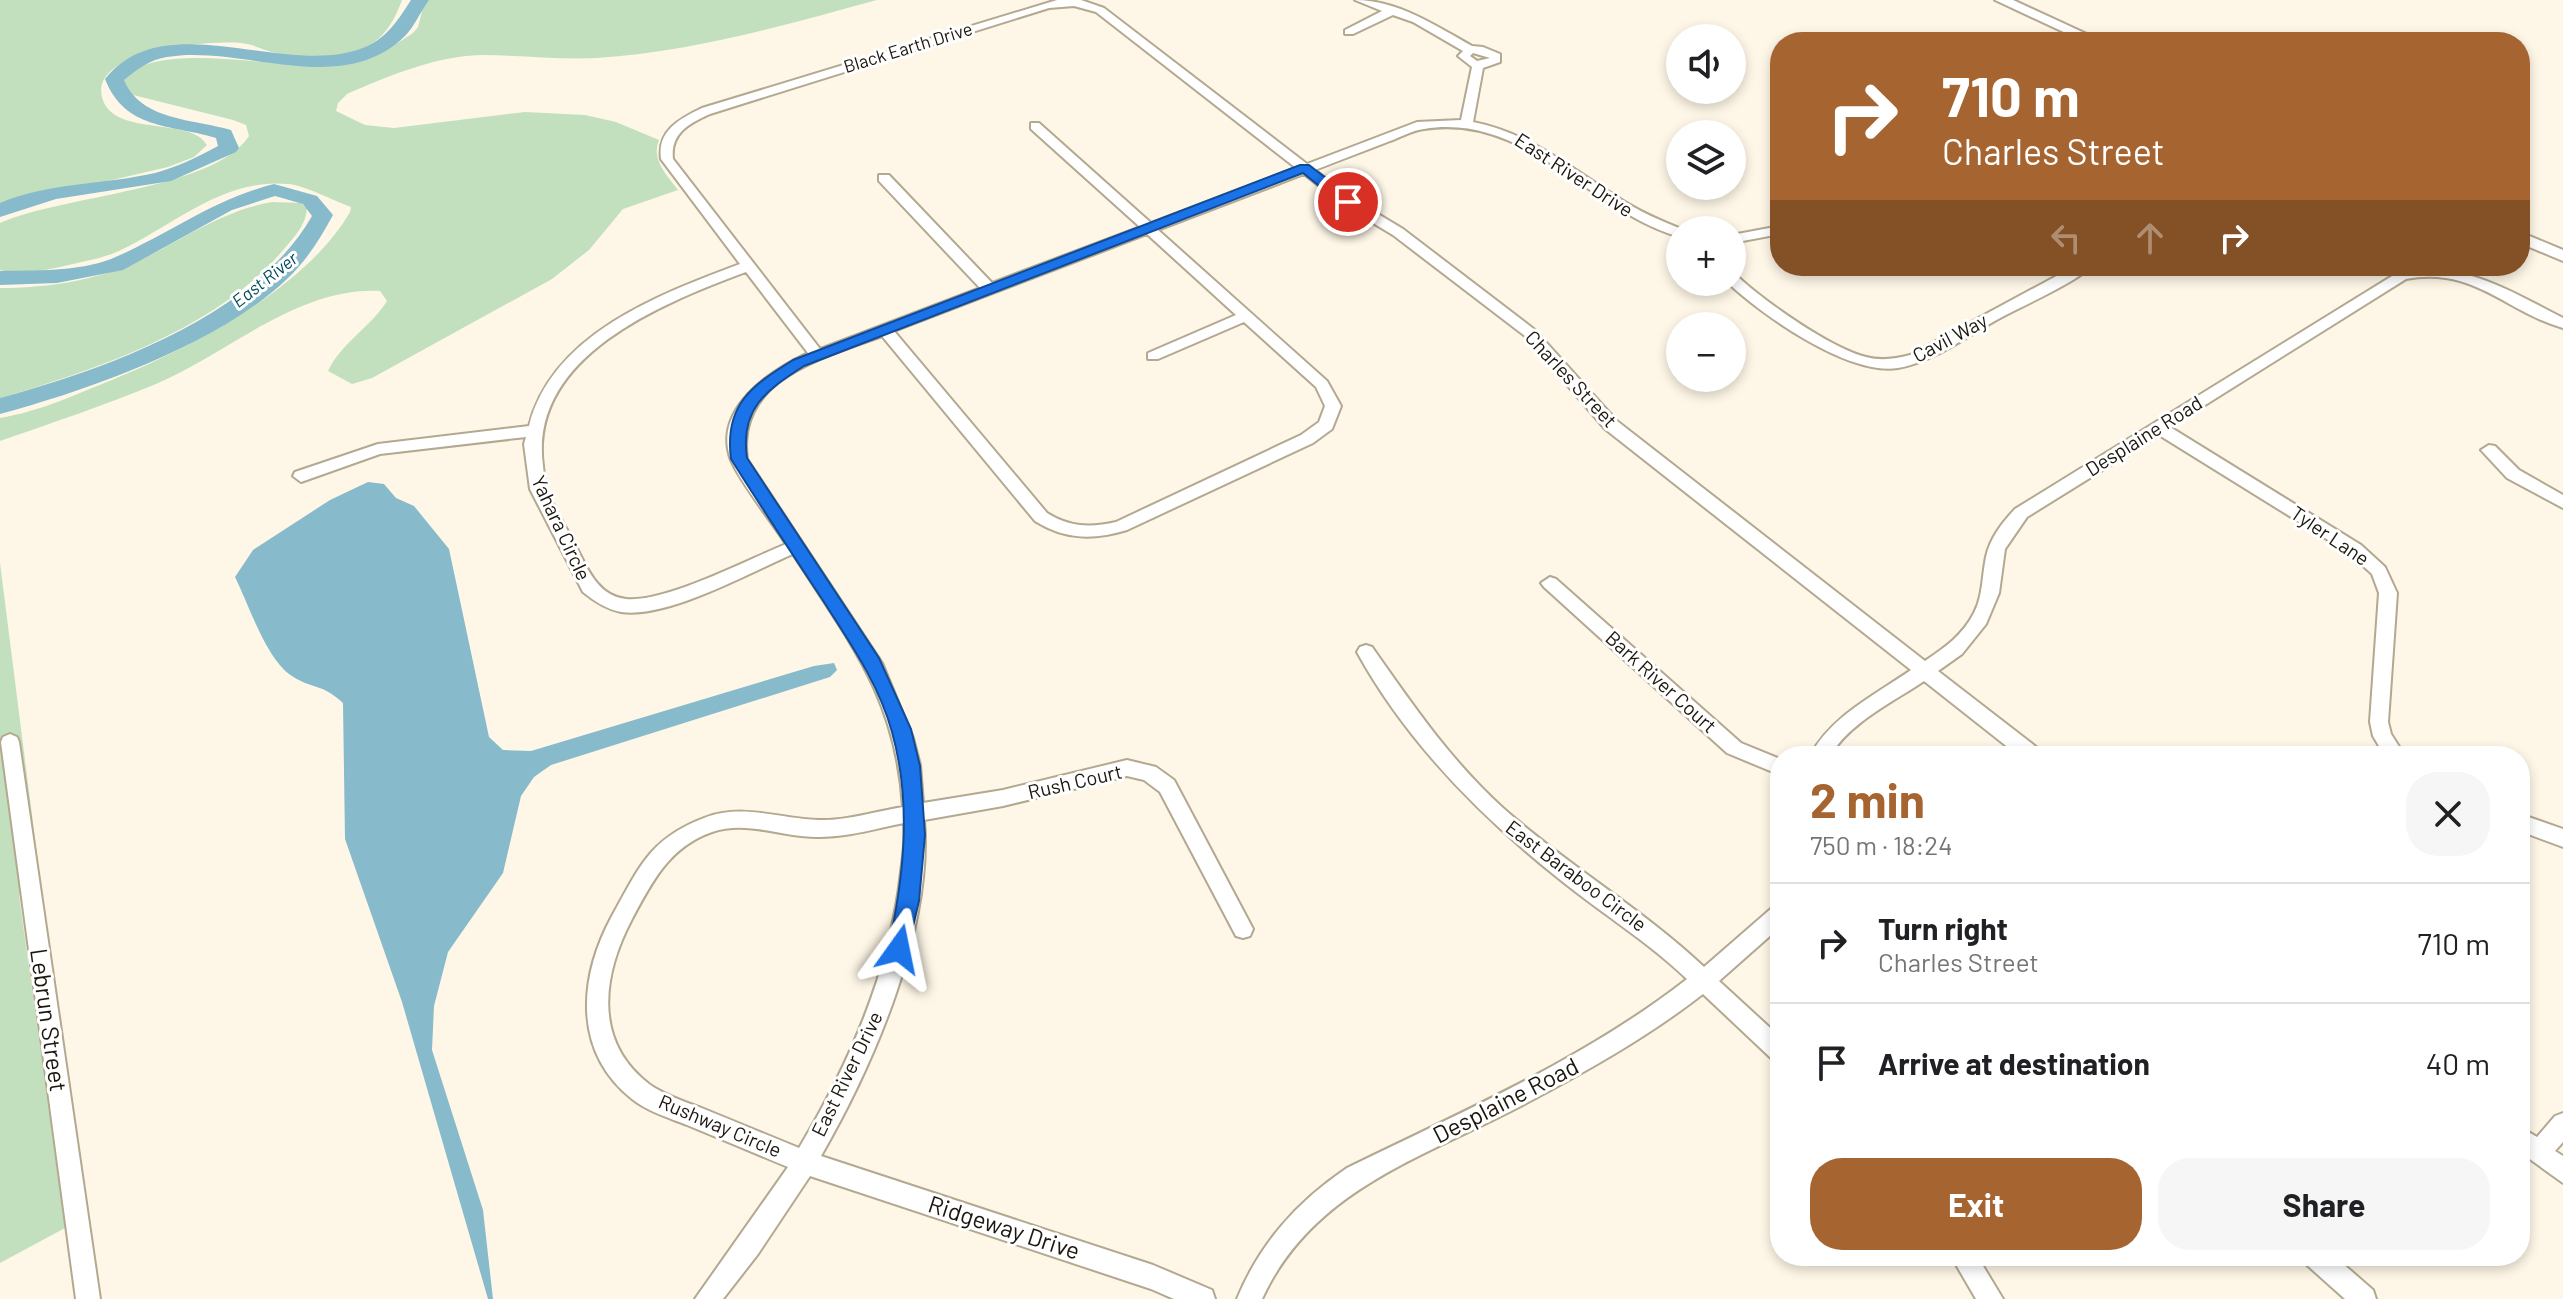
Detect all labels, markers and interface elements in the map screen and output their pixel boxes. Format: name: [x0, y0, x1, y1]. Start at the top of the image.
street label: Black Earth Drive: [841, 17, 975, 77]
map controls: [1666, 24, 1746, 392]
button: sound: [1666, 24, 1746, 104]
text: 710 m: [1942, 61, 2080, 128]
icon: right: [1810, 64, 1914, 168]
button: layers: [1666, 120, 1746, 200]
street label: East River Drive: [1511, 127, 1638, 221]
text: Charles Street: [1942, 129, 2165, 172]
pin: [1314, 168, 1382, 236]
icon: arrive: [1326, 180, 1370, 224]
button: +: [1666, 216, 1746, 296]
icon: left: [2044, 216, 2088, 260]
icon: ahead: [2128, 216, 2172, 260]
icon: right: [2212, 216, 2256, 260]
water label: East River: [227, 246, 302, 312]
street label: Cavil Way: [1908, 307, 1991, 367]
button: −: [1666, 312, 1746, 392]
street label: Charles Street: [1521, 325, 1623, 432]
street label: Desplaine Road: [2081, 390, 2206, 481]
street label: Yahara Circle: [527, 471, 597, 584]
street label: Tyler Lane: [2287, 500, 2374, 570]
street label: Bark River Court: [1601, 625, 1722, 737]
street label: Rush Court: [1025, 759, 1124, 804]
text: 2 min: [1810, 770, 1925, 828]
button: close: [2406, 772, 2490, 856]
street label: East Baraboo Circle: [1502, 814, 1652, 936]
text: 750 m · 18:24: [1810, 829, 1953, 860]
position arrow: [857, 907, 941, 991]
text: Turn right: [1878, 910, 2008, 946]
icon: right: [1810, 921, 1854, 965]
text: 710 m: [2417, 925, 2490, 961]
street label: Lebrun Street: [25, 946, 74, 1093]
text: Charles Street: [1878, 946, 2039, 977]
street label: East River Drive: [805, 1007, 887, 1140]
icon: arrive: [1810, 1041, 1854, 1085]
text: Arrive at destination: [1878, 1045, 2150, 1081]
text: 40 m: [2426, 1045, 2490, 1081]
street label: Desplaine Road: [1428, 1051, 1583, 1149]
street label: Rushway Circle: [656, 1088, 785, 1162]
button: Exit: [1810, 1158, 2142, 1250]
button: Share: [2158, 1158, 2490, 1250]
street label: Ridgeway Drive: [925, 1188, 1084, 1265]

